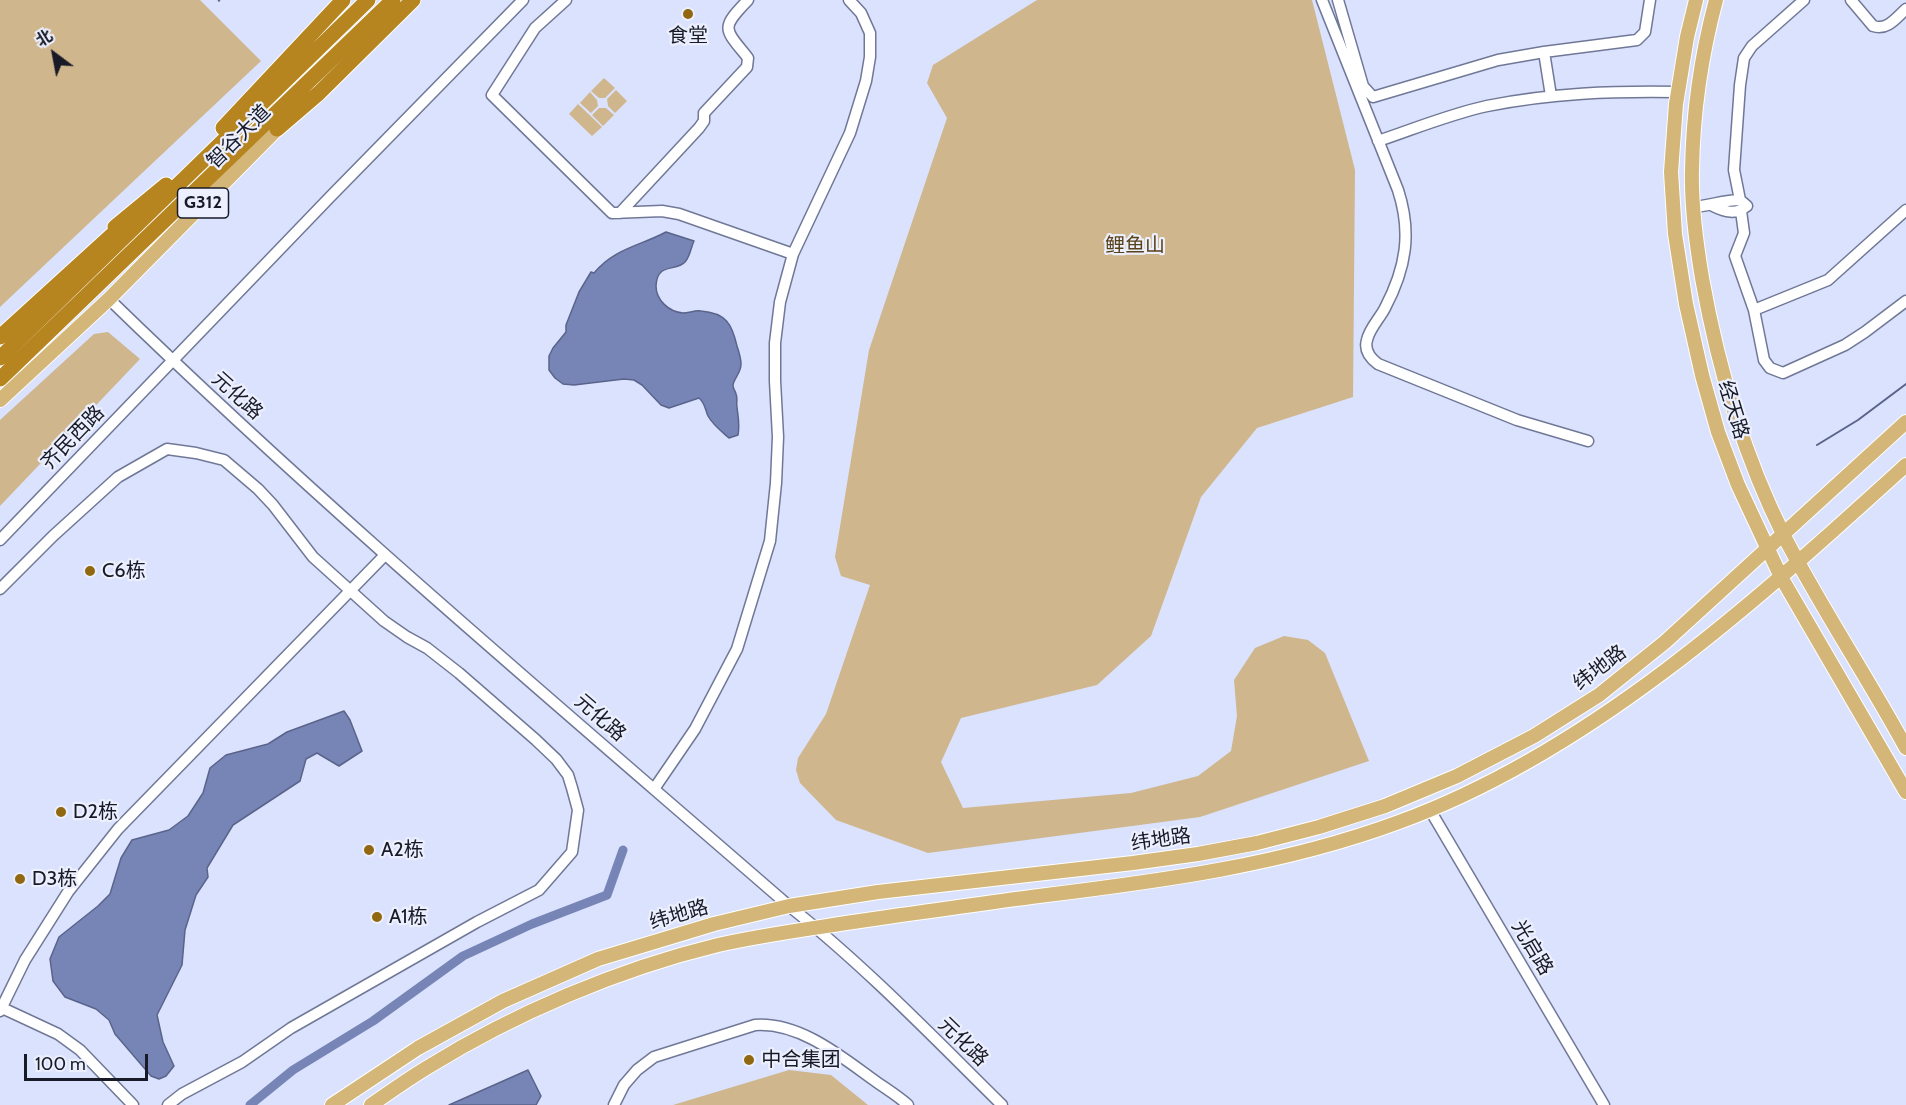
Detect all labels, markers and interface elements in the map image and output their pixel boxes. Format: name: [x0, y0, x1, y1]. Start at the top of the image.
marker: 食堂: [681, 7, 695, 21]
north arrow: [24, 24, 84, 84]
place label: 食堂: [668, 24, 708, 48]
text: 北: [32, 26, 56, 51]
street label: 智谷大道: [202, 100, 276, 174]
road number: G312: [178, 188, 228, 218]
park label: 鲤鱼山: [1105, 234, 1165, 258]
street label: 元化路: [207, 367, 267, 425]
street label: 经天路: [1713, 378, 1753, 442]
street label: 齐民西路: [37, 401, 109, 475]
place label: C6栋: [102, 559, 146, 583]
marker: C6栋: [83, 564, 97, 578]
street label: 纬地路: [1569, 640, 1631, 696]
street label: 元化路: [569, 689, 631, 747]
place label: D2栋: [73, 800, 118, 824]
marker: D2栋: [54, 805, 68, 819]
street label: 纬地路: [1130, 824, 1192, 856]
place label: A2栋: [381, 838, 424, 862]
marker: A2栋: [362, 843, 376, 857]
place label: D3栋: [32, 867, 77, 891]
marker: D3栋: [13, 872, 27, 886]
street label: 纬地路: [647, 895, 711, 935]
place label: A1栋: [389, 905, 427, 929]
marker: A1栋: [370, 910, 384, 924]
street label: 光启路: [1506, 916, 1558, 980]
street label: 元化路: [933, 1013, 993, 1071]
scale bar: [27, 1042, 152, 1080]
place label: 中合集团: [761, 1048, 841, 1072]
text: 100 m: [35, 1053, 86, 1075]
marker: 中合集团: [742, 1053, 756, 1067]

